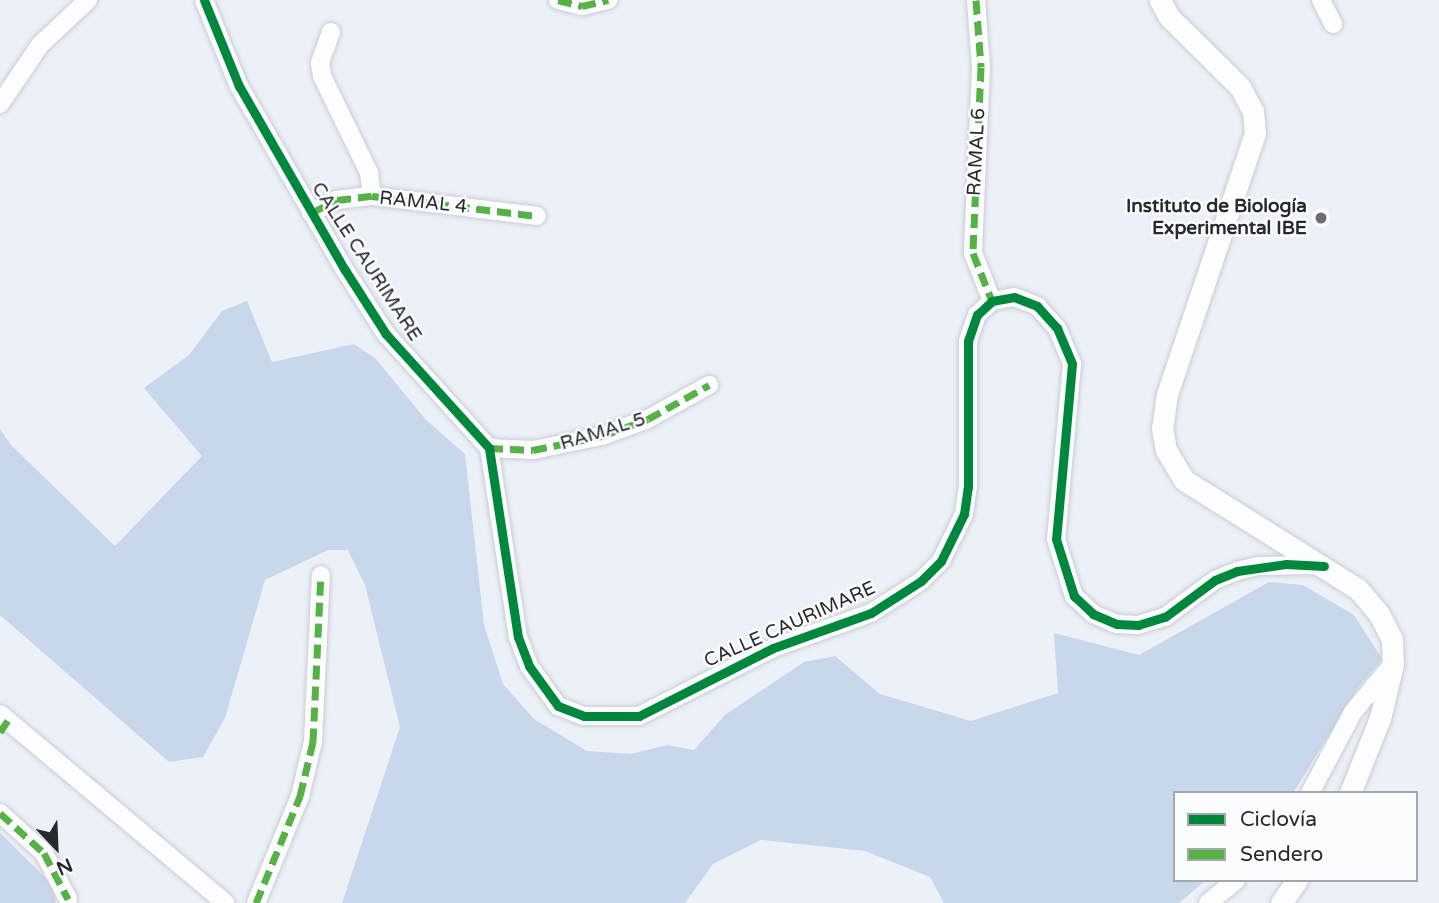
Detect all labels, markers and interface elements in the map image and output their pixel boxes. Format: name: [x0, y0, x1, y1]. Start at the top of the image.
street label: RAMAL 6: [963, 107, 991, 197]
street label: CALLE CAURIMARE: [306, 178, 426, 346]
street label: RAMAL 4: [378, 187, 468, 219]
place label: Instituto de Biología Experimental IBE: [1126, 196, 1307, 240]
marker: Instituto de Biología Experimental IBE: [1313, 210, 1329, 226]
street label: RAMAL 5: [558, 408, 648, 456]
street label: CALLE CAURIMARE: [701, 577, 879, 673]
legend: [1173, 791, 1418, 882]
text: Ciclovía: [1240, 807, 1317, 832]
north arrow: [21, 812, 91, 882]
text: Sendero: [1240, 842, 1323, 867]
text: N: [53, 853, 76, 879]

